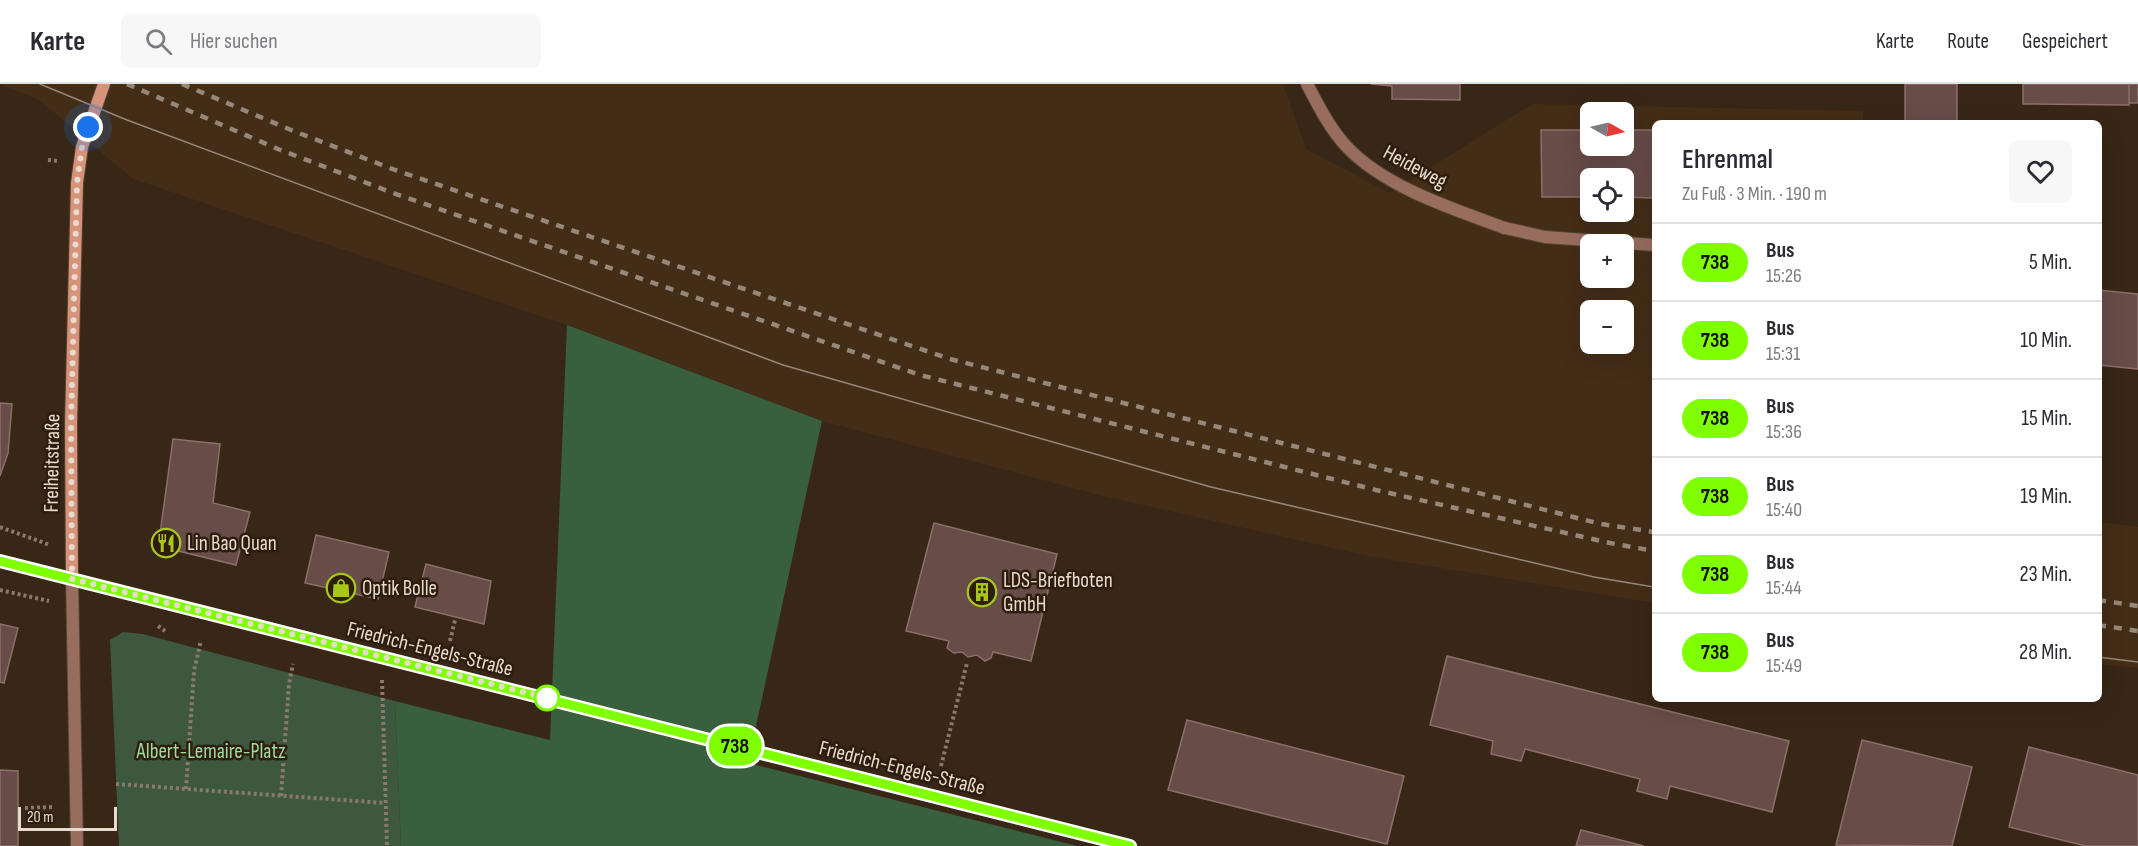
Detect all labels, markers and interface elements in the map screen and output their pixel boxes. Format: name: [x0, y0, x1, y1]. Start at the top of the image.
search box: [121, 14, 541, 68]
text: Karte: [30, 25, 85, 58]
icon: search: [142, 25, 175, 58]
text: Hier suchen: [190, 28, 278, 55]
text: Karte: [1876, 29, 1914, 54]
text: Route: [1947, 29, 1989, 54]
text: Gespeichert: [2022, 29, 2108, 54]
north arrow: [1580, 102, 1634, 156]
map controls: [1580, 102, 1634, 354]
your location: [73, 112, 103, 142]
street label: Heideweg: [1379, 140, 1451, 194]
button: heart: [2009, 140, 2072, 203]
text: Ehrenmal: [1682, 143, 1773, 176]
button: locate: [1580, 168, 1634, 222]
text: Zu Fuß · 3 Min. · 190 m: [1682, 182, 1827, 206]
button: +: [1580, 234, 1634, 288]
text: Bus: [1766, 237, 1795, 264]
text: 5 Min.: [2029, 249, 2072, 276]
text: 738: [1701, 250, 1729, 275]
text: 15:26: [1766, 264, 1802, 288]
button: −: [1580, 300, 1634, 354]
text: Bus: [1766, 315, 1795, 342]
text: 10 Min.: [2020, 327, 2072, 354]
text: 738: [1701, 328, 1729, 353]
text: 15:31: [1766, 342, 1800, 366]
text: Bus: [1766, 393, 1795, 420]
text: 15 Min.: [2021, 405, 2072, 432]
text: 738: [1701, 406, 1729, 431]
street label: Freiheitstraße: [39, 414, 65, 512]
text: 15:36: [1766, 420, 1802, 444]
text: Bus: [1766, 471, 1795, 498]
text: 19 Min.: [2020, 483, 2072, 510]
text: 738: [1701, 484, 1729, 509]
text: 15:40: [1766, 498, 1802, 522]
restaurant icon: Lin Bao Quan: [150, 527, 182, 559]
place label: Lin Bao Quan: [187, 531, 277, 556]
text: Bus: [1766, 549, 1795, 576]
text: 23 Min.: [2019, 561, 2072, 588]
text: 738: [1701, 562, 1729, 587]
place label: LDS-Briefboten GmbH: [1003, 568, 1113, 617]
shop icon: Optik Bolle: [325, 572, 357, 604]
place label: Optik Bolle: [362, 576, 437, 601]
building icon: LDS-Briefboten GmbH: [966, 576, 998, 608]
text: 15:44: [1766, 576, 1802, 600]
street label: Friedrich-Engels-Straße: [345, 616, 515, 682]
text: Bus: [1766, 627, 1795, 654]
text: 28 Min.: [2019, 639, 2072, 666]
text: 738: [1701, 640, 1729, 665]
text: 15:49: [1766, 654, 1802, 678]
unlabelled marker: [534, 685, 560, 711]
line badge: 738: [700, 726, 770, 766]
text: 738: [721, 734, 749, 759]
street label: Friedrich-Engels-Straße: [817, 735, 987, 801]
park label: Albert-Lemaire-Platz: [136, 739, 286, 764]
scale bar: [18, 804, 117, 832]
text: 20 m: [27, 808, 54, 827]

